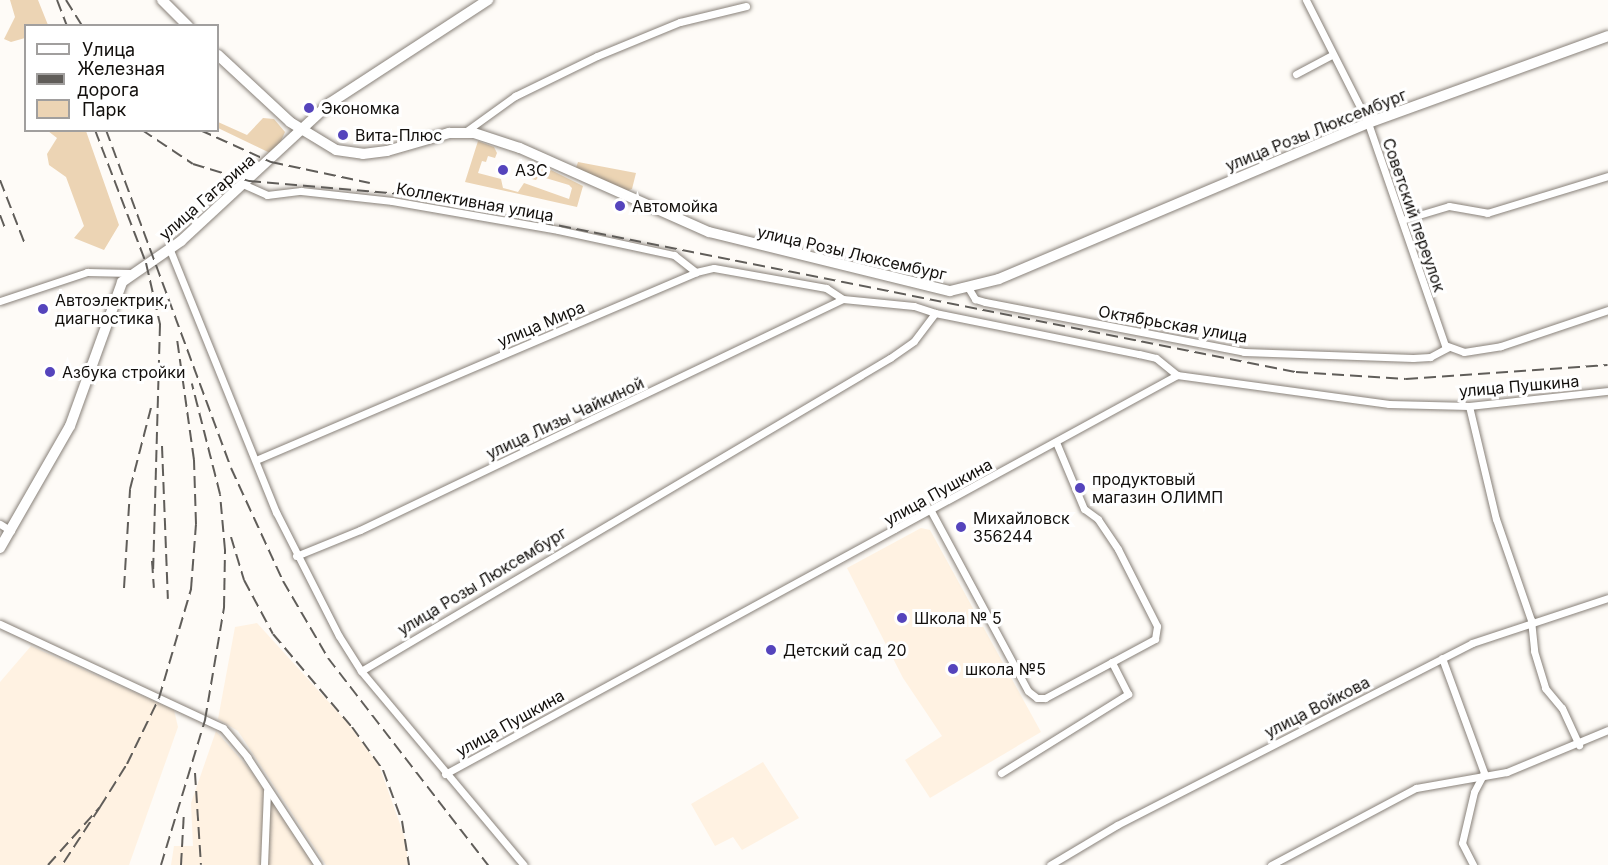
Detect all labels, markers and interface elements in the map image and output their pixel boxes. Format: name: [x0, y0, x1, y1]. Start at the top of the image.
legend: [24, 24, 219, 132]
text: Улица: [82, 39, 135, 60]
text: Железная дорога: [77, 58, 165, 100]
street label: улица Розы Люксембург: [1223, 85, 1409, 175]
place label: Экономка: [321, 98, 400, 118]
text: Парк: [82, 99, 126, 120]
marker: Экономка: [302, 101, 316, 115]
place label: Вита-Плюс: [355, 125, 442, 145]
marker: Вита-Плюс: [336, 128, 350, 142]
street label: Советский переулок: [1379, 136, 1449, 294]
street label: улица Гагарина: [155, 150, 259, 244]
place label: АЗС: [515, 160, 548, 180]
marker: АЗС: [496, 163, 510, 177]
street label: Коллективная улица: [395, 179, 555, 225]
place label: Автомойка: [632, 196, 718, 216]
marker: Автомойка: [613, 199, 627, 213]
street label: улица Розы Люксембург: [755, 222, 949, 284]
place label: Автоэлектрик, диагностика: [55, 290, 168, 328]
street label: улица Мира: [495, 297, 587, 351]
street label: Октябрьская улица: [1097, 301, 1249, 347]
marker: Автоэлектрик, диагностика: [36, 302, 50, 316]
place label: Азбука стройки: [62, 362, 185, 382]
marker: Азбука стройки: [43, 365, 57, 379]
street label: улица Пушкина: [1458, 371, 1580, 401]
street label: улица Лизы Чайкиной: [483, 373, 647, 463]
street label: улица Пушкина: [881, 454, 995, 530]
place label: продуктовый магазин ОЛИМП: [1092, 469, 1223, 507]
marker: продуктовый магазин ОЛИМП: [1073, 481, 1087, 495]
place label: Михайловск 356244: [973, 508, 1070, 546]
marker: Михайловск 356244: [954, 520, 968, 534]
street label: улица Розы Люксембург: [394, 523, 570, 639]
place label: Школа № 5: [914, 608, 1002, 628]
marker: Школа № 5: [895, 611, 909, 625]
place label: Детский сад 20: [783, 640, 907, 660]
marker: Детский сад 20: [764, 643, 778, 657]
place label: школа №5: [965, 659, 1046, 679]
marker: школа №5: [946, 662, 960, 676]
street label: улица Войкова: [1261, 672, 1373, 742]
street label: улица Пушкина: [453, 685, 567, 761]

